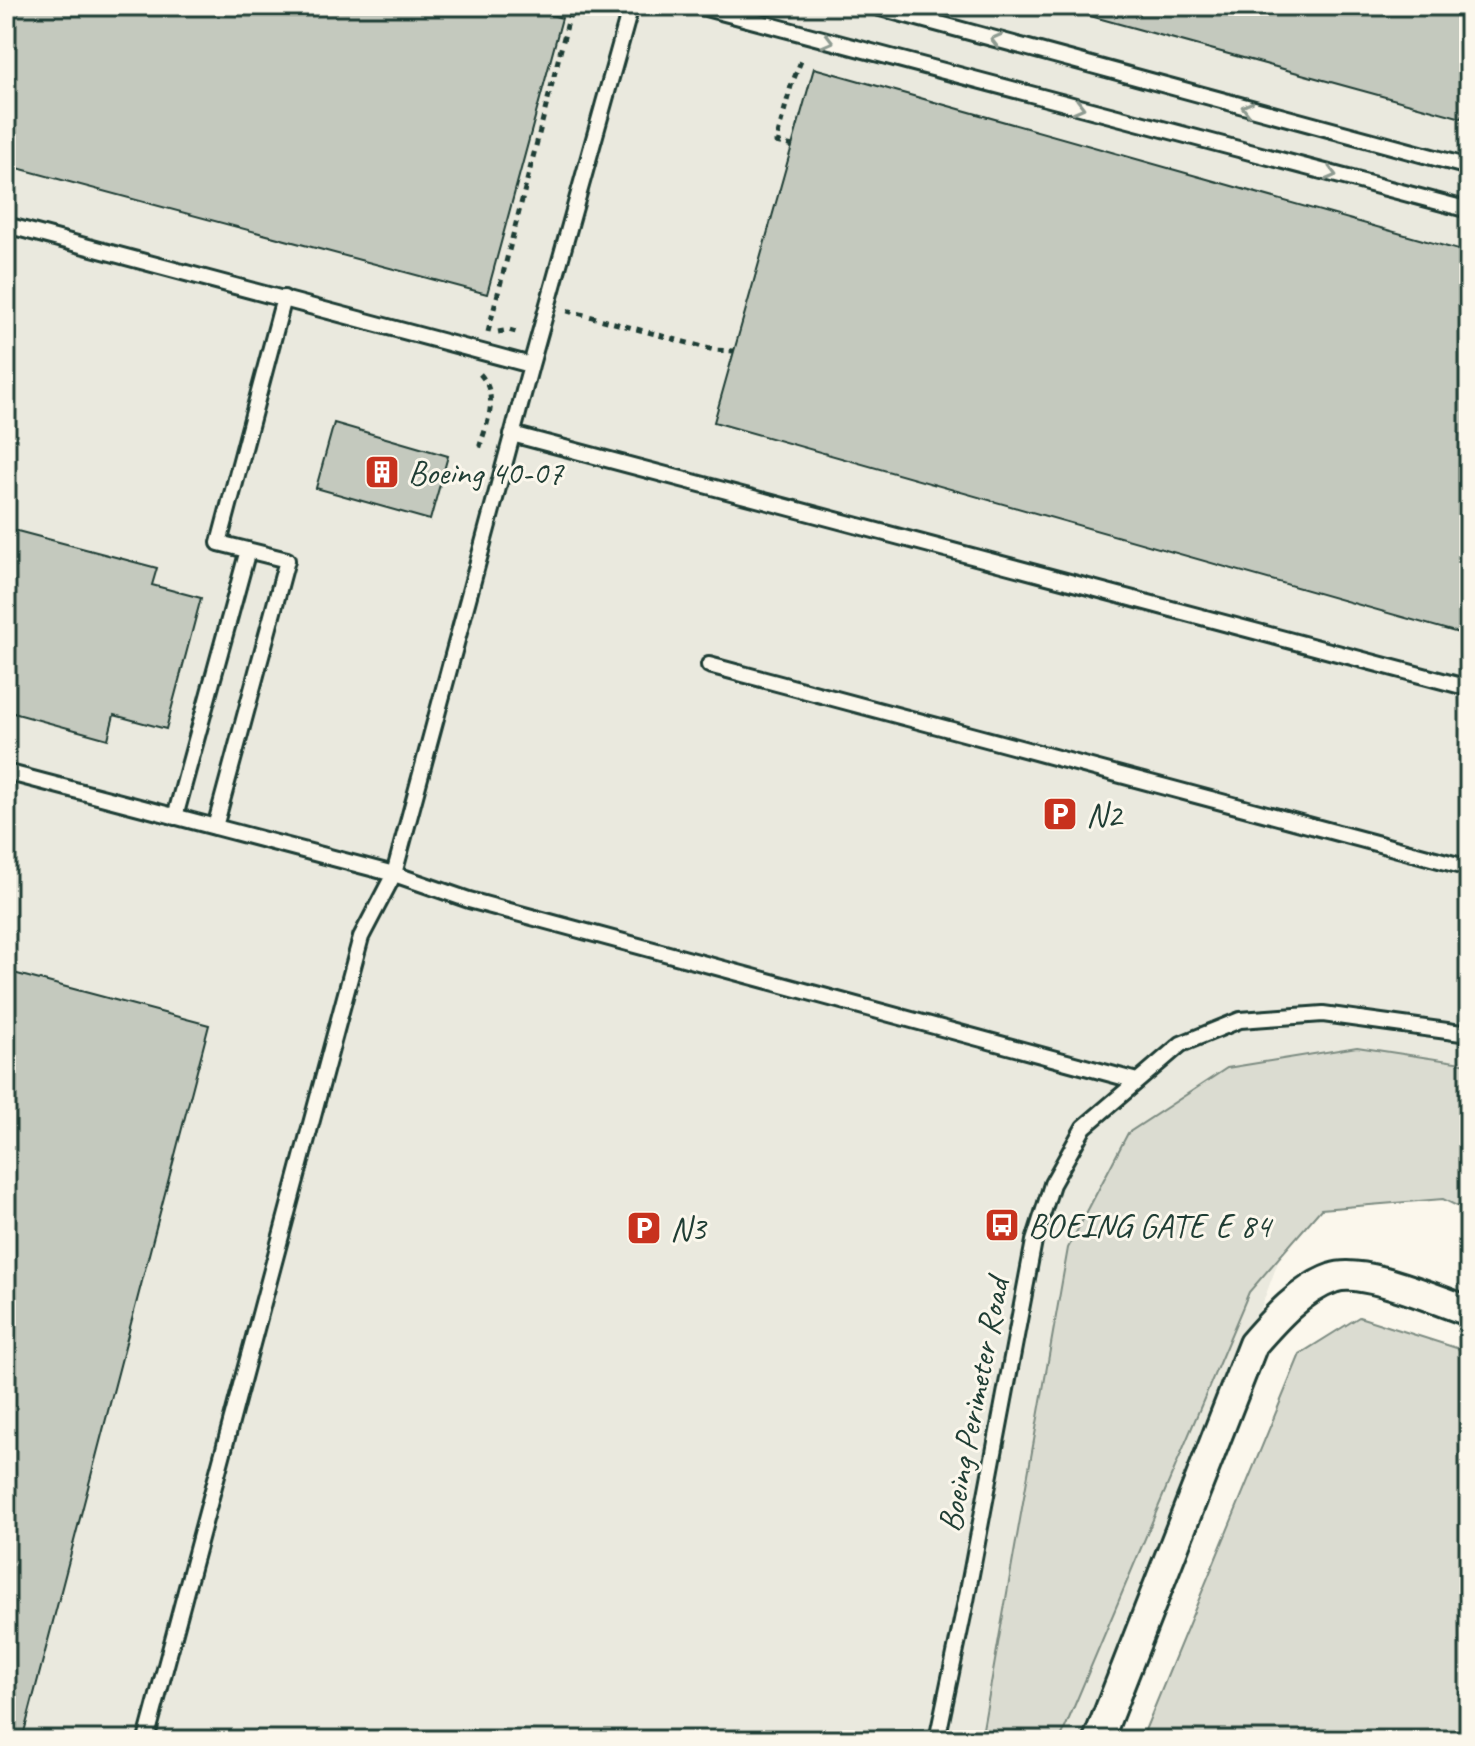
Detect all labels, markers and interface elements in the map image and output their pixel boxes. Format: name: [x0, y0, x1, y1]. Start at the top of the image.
one-way arrow: [820, 31, 834, 48]
one-way arrow: [990, 32, 1004, 49]
one-way arrow: [1072, 98, 1086, 115]
one-way arrow: [1241, 101, 1255, 117]
one-way arrow: [1323, 164, 1337, 181]
place label: Boeing 40-07: [408, 451, 565, 494]
building icon: Boeing 40-07: [363, 453, 401, 491]
place label: N2: [1086, 793, 1124, 836]
parking icon: N2: [1041, 795, 1079, 833]
place label: BOEING GATE E 84: [1028, 1204, 1274, 1247]
bus stop icon: BOEING GATE E 84: [983, 1206, 1021, 1244]
place label: N3: [670, 1207, 708, 1250]
parking icon: N3: [625, 1209, 663, 1247]
street label: Boeing Perimeter Road: [927, 1270, 1020, 1535]

